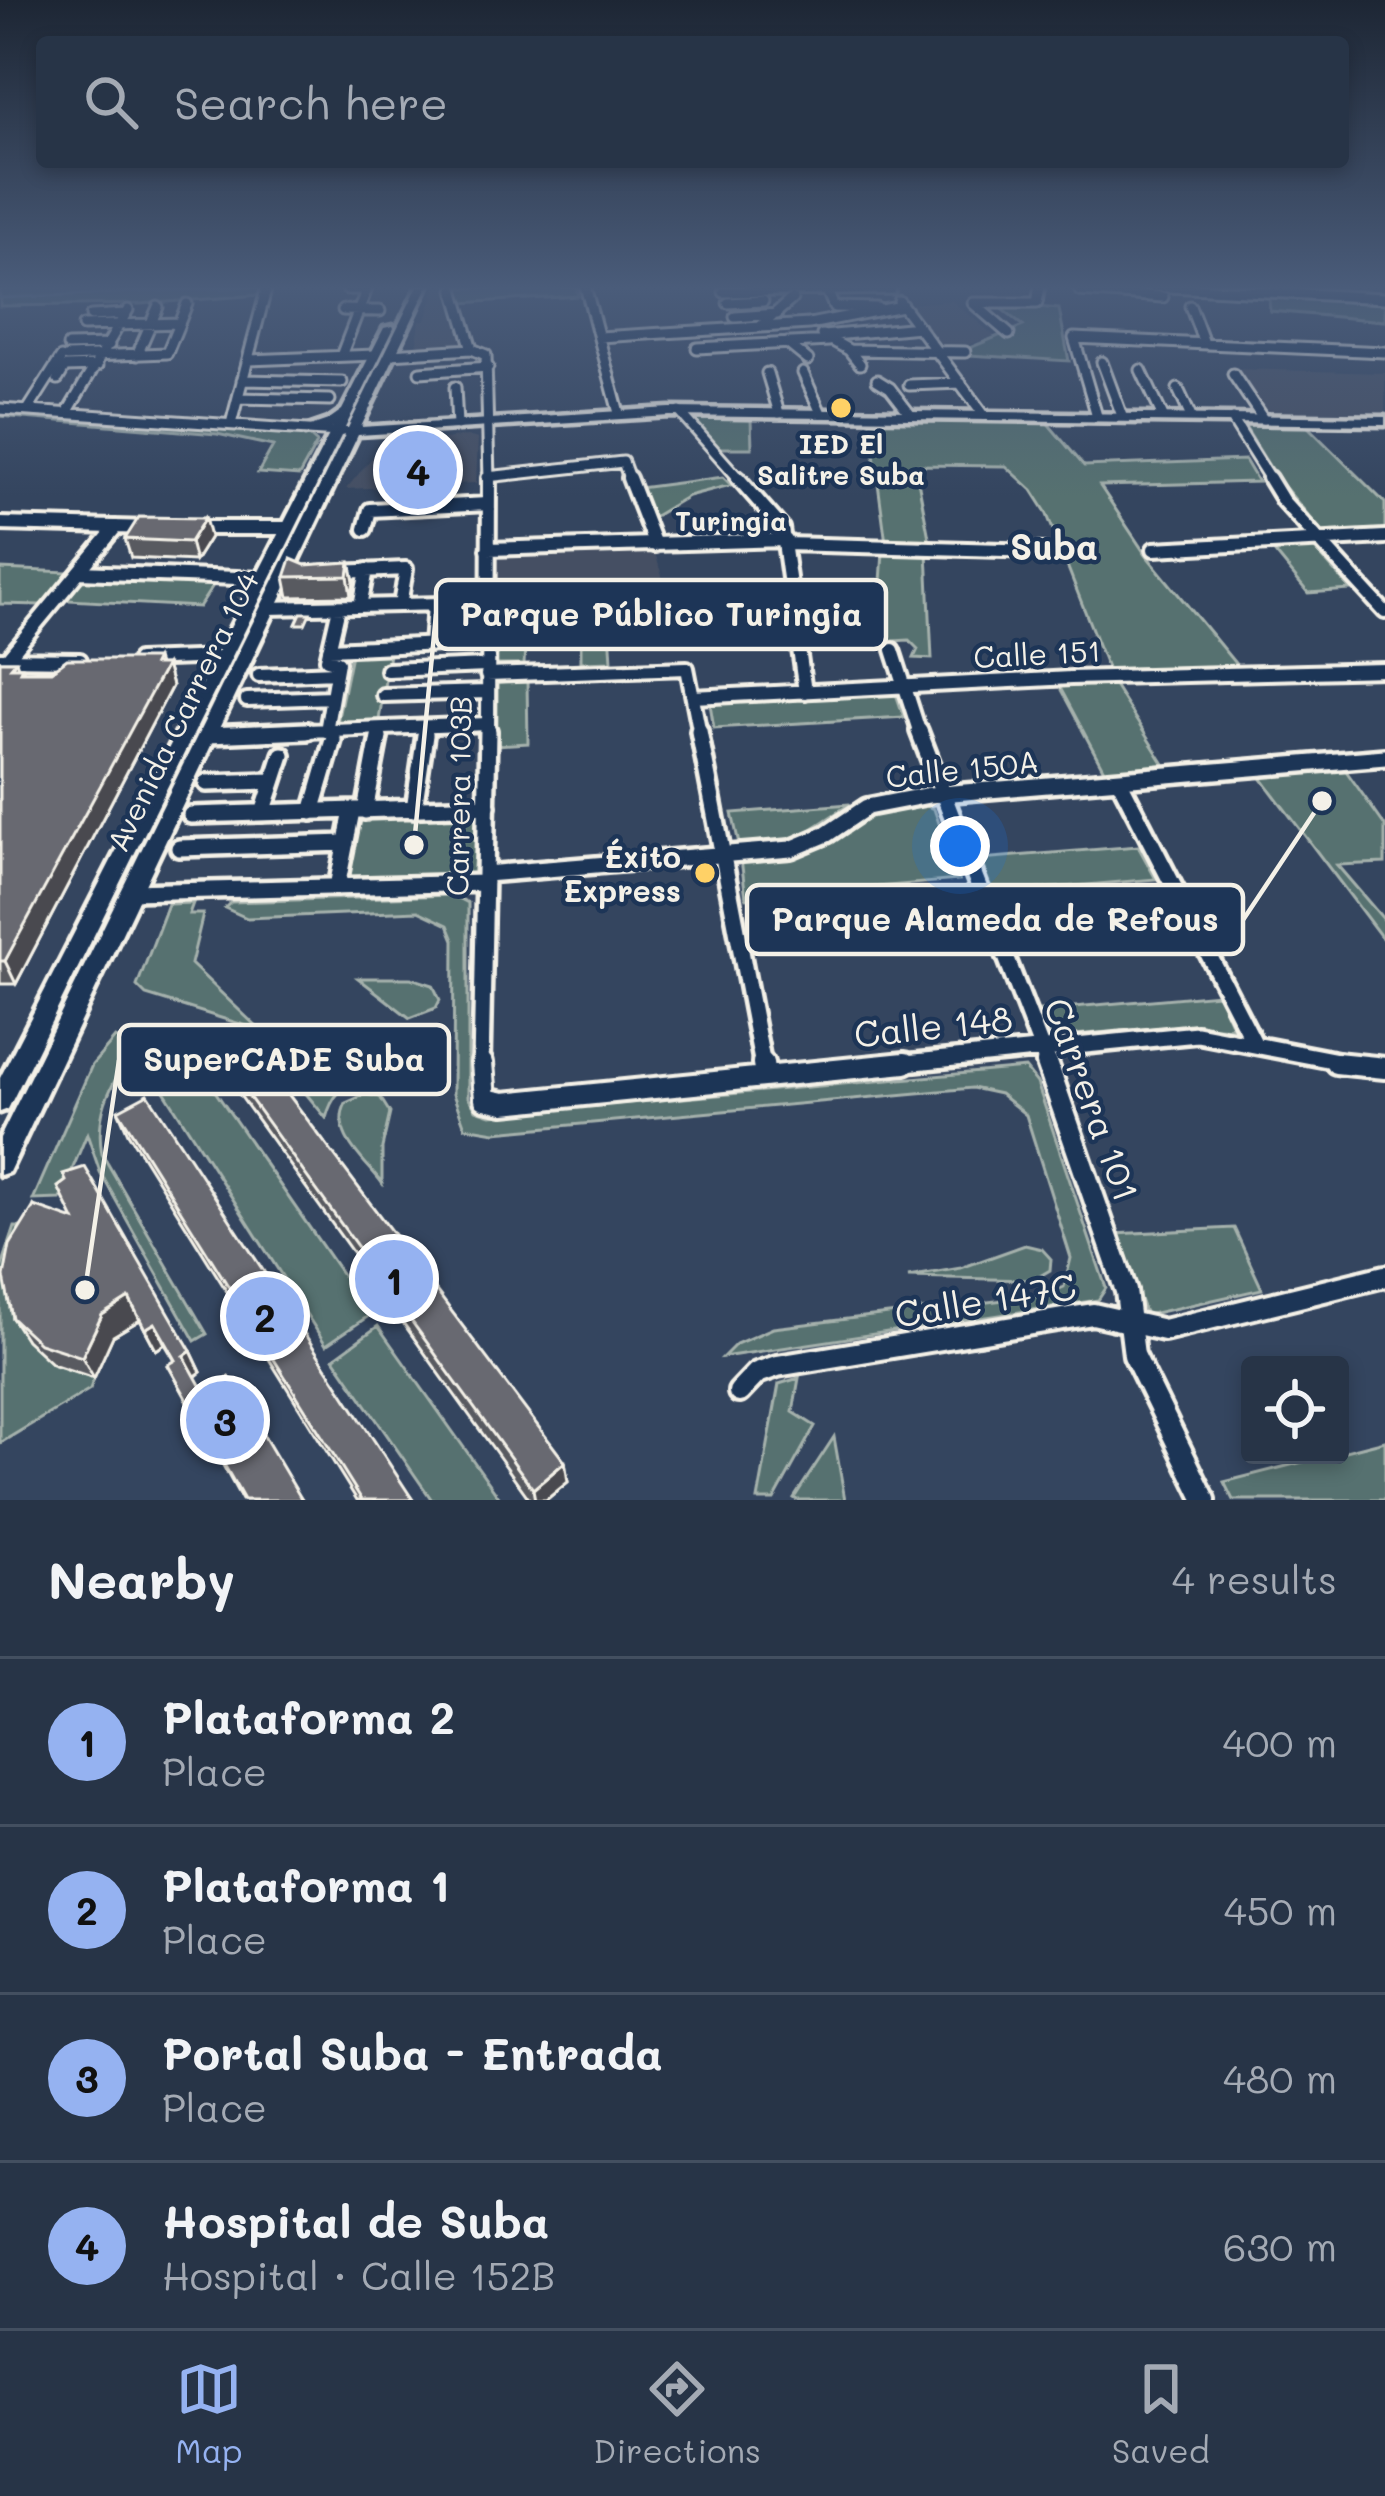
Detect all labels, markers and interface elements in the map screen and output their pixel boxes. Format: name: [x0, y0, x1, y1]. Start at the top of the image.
search box: [36, 36, 1349, 168]
icon: search: [78, 69, 144, 135]
text: Search here: [174, 73, 448, 131]
marker: IED El Salitre Suba: [828, 395, 854, 421]
pin: 4: [379, 425, 457, 515]
place label: IED El Salitre Suba: [757, 426, 925, 492]
district label: Turingia: [675, 503, 787, 538]
district label: Suba: [1010, 522, 1098, 569]
street label: Avenida Carrera 104: [97, 564, 267, 858]
callout: Parque Público Turingia: [436, 580, 886, 649]
text: Parque Público Turingia: [460, 591, 862, 634]
street label: Calle 151: [972, 630, 1102, 676]
street label: Carrera 103B: [436, 696, 480, 896]
street label: Calle 150A: [884, 740, 1040, 796]
your location: [930, 816, 990, 876]
place label: Éxito Express: [563, 836, 681, 910]
marker: Éxito Express: [692, 860, 718, 886]
callout: Parque Alameda de Refous: [747, 885, 1243, 954]
text: Parque Alameda de Refous: [771, 896, 1219, 939]
street label: Carrera 101: [1034, 991, 1152, 1207]
street label: Calle 148: [851, 993, 1015, 1057]
callout: SuperCADE Suba: [119, 1025, 449, 1094]
text: SuperCADE Suba: [143, 1036, 425, 1079]
pin: 1: [355, 1234, 433, 1324]
street label: Calle 147C: [891, 1261, 1079, 1337]
pin: 2: [226, 1271, 304, 1361]
map controls: [1241, 1356, 1349, 1464]
button: locate: [1241, 1356, 1349, 1464]
pin: 3: [186, 1375, 264, 1465]
text: Nearby: [48, 1545, 235, 1612]
text: 4 results: [1172, 1553, 1337, 1604]
text: Plataforma 2: [162, 1687, 455, 1745]
text: 1: [78, 1716, 96, 1767]
text: 400 m: [1222, 1716, 1337, 1767]
text: Place: [162, 1745, 267, 1796]
text: Plataforma 1: [162, 1855, 450, 1913]
text: 2: [76, 1884, 98, 1935]
text: 450 m: [1224, 1884, 1337, 1935]
text: Place: [162, 1913, 267, 1964]
text: Portal Suba - Entrada: [162, 2023, 663, 2081]
text: 3: [75, 2052, 99, 2103]
text: 480 m: [1223, 2052, 1337, 2103]
text: Place: [162, 2081, 267, 2132]
text: Hospital de Suba: [162, 2191, 549, 2249]
text: 4: [75, 2220, 99, 2271]
text: 630 m: [1223, 2220, 1337, 2271]
text: Hospital · Calle 152B: [162, 2249, 556, 2300]
tab: Map: [175, 2356, 243, 2471]
tab: Directions: [593, 2356, 761, 2471]
tab: Saved: [1112, 2356, 1210, 2471]

